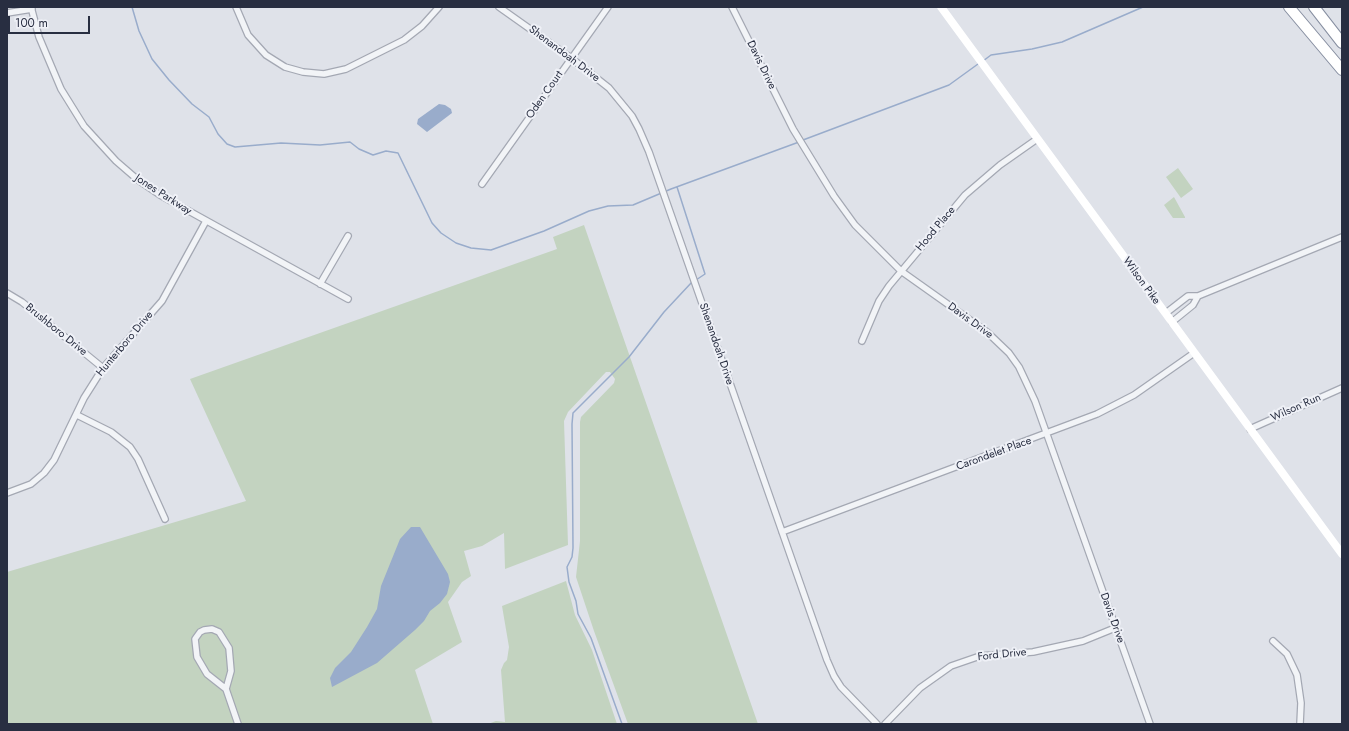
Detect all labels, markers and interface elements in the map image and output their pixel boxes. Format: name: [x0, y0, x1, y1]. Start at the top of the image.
scale bar: [10, 8, 92, 34]
text: 100 m: [15, 14, 48, 32]
street label: Shenandoah Drive: [526, 23, 602, 85]
street label: Davis Drive: [744, 38, 778, 92]
street label: Oden Court: [524, 69, 566, 121]
street label: Jones Parkway: [132, 172, 194, 218]
street label: Hood Place: [914, 204, 958, 254]
street label: Wilson Pike: [1119, 255, 1163, 307]
street label: Davis Drive: [945, 300, 995, 342]
street label: Brushboro Drive: [22, 301, 90, 359]
street label: Shenandoah Drive: [696, 301, 736, 387]
street label: Hunterboro Drive: [94, 309, 156, 379]
street label: Wilson Run: [1269, 391, 1323, 425]
street label: Carondelet Place: [955, 434, 1033, 474]
street label: Davis Drive: [1097, 591, 1127, 645]
street label: Ford Drive: [977, 646, 1027, 664]

